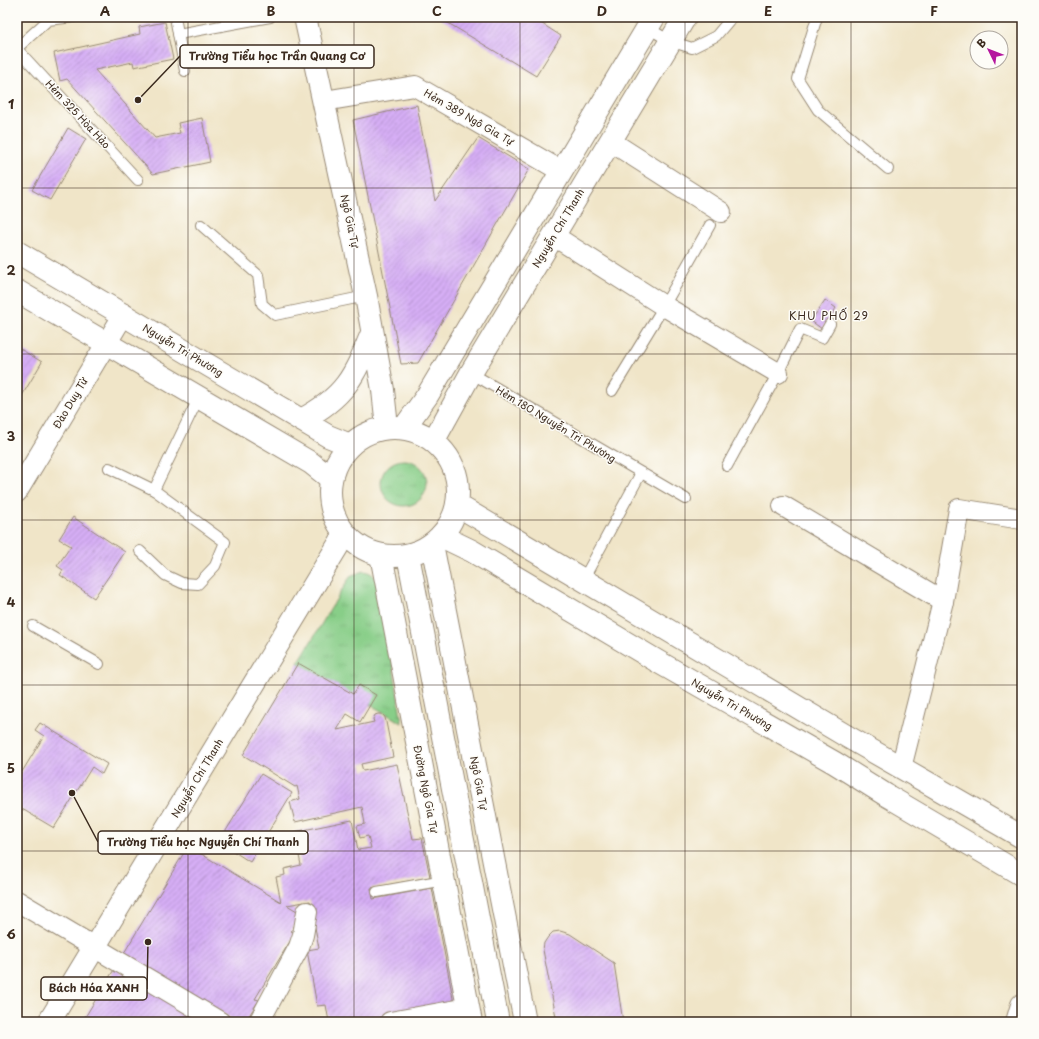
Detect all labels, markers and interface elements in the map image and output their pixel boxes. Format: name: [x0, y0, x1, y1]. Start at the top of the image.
text: A: [100, 1, 110, 20]
text: B: [267, 1, 276, 20]
text: C: [432, 1, 442, 20]
text: D: [597, 1, 607, 20]
text: E: [764, 1, 772, 20]
text: F: [930, 1, 938, 20]
north arrow: [969, 30, 1009, 70]
text: B: [973, 34, 990, 51]
callout: Trường Tiểu học Trần Quang Cơ: [180, 45, 374, 68]
text: Trường Tiểu học Trần Quang Cơ: [189, 47, 366, 64]
street label: Hẻm 325 Hòa Hảo: [43, 76, 114, 152]
street label: Hẻm 389 Ngô Gia Tự: [421, 85, 518, 149]
text: 1: [8, 94, 14, 113]
street label: Nguyễn Chí Thanh: [528, 185, 587, 270]
street label: Ngô Gia Tự: [337, 193, 364, 250]
text: 2: [6, 260, 16, 279]
district label: KHU PHỐ 29: [789, 307, 869, 324]
street label: Nguyễn Tri Phương: [140, 320, 227, 380]
street label: Đào Duy Từ: [48, 374, 91, 431]
street label: Hẻm 180 Nguyễn Tri Phương: [493, 382, 619, 466]
text: 3: [7, 426, 16, 445]
text: 4: [7, 592, 16, 611]
street label: Nguyễn Tri Phương: [689, 674, 776, 733]
street label: Nguyễn Chí Thanh: [167, 735, 226, 820]
street label: Đường Ngô Gia Tự: [410, 744, 443, 835]
street label: Ngô Gia Tự: [467, 755, 492, 812]
text: 5: [7, 758, 15, 777]
callout: Trường Tiểu học Nguyễn Chí Thanh: [98, 831, 308, 854]
text: Trường Tiểu học Nguyễn Chí Thanh: [107, 833, 299, 850]
text: 6: [6, 924, 16, 943]
callout: Bách Hóa XANH: [41, 977, 147, 1000]
text: Bách Hóa XANH: [49, 979, 139, 996]

